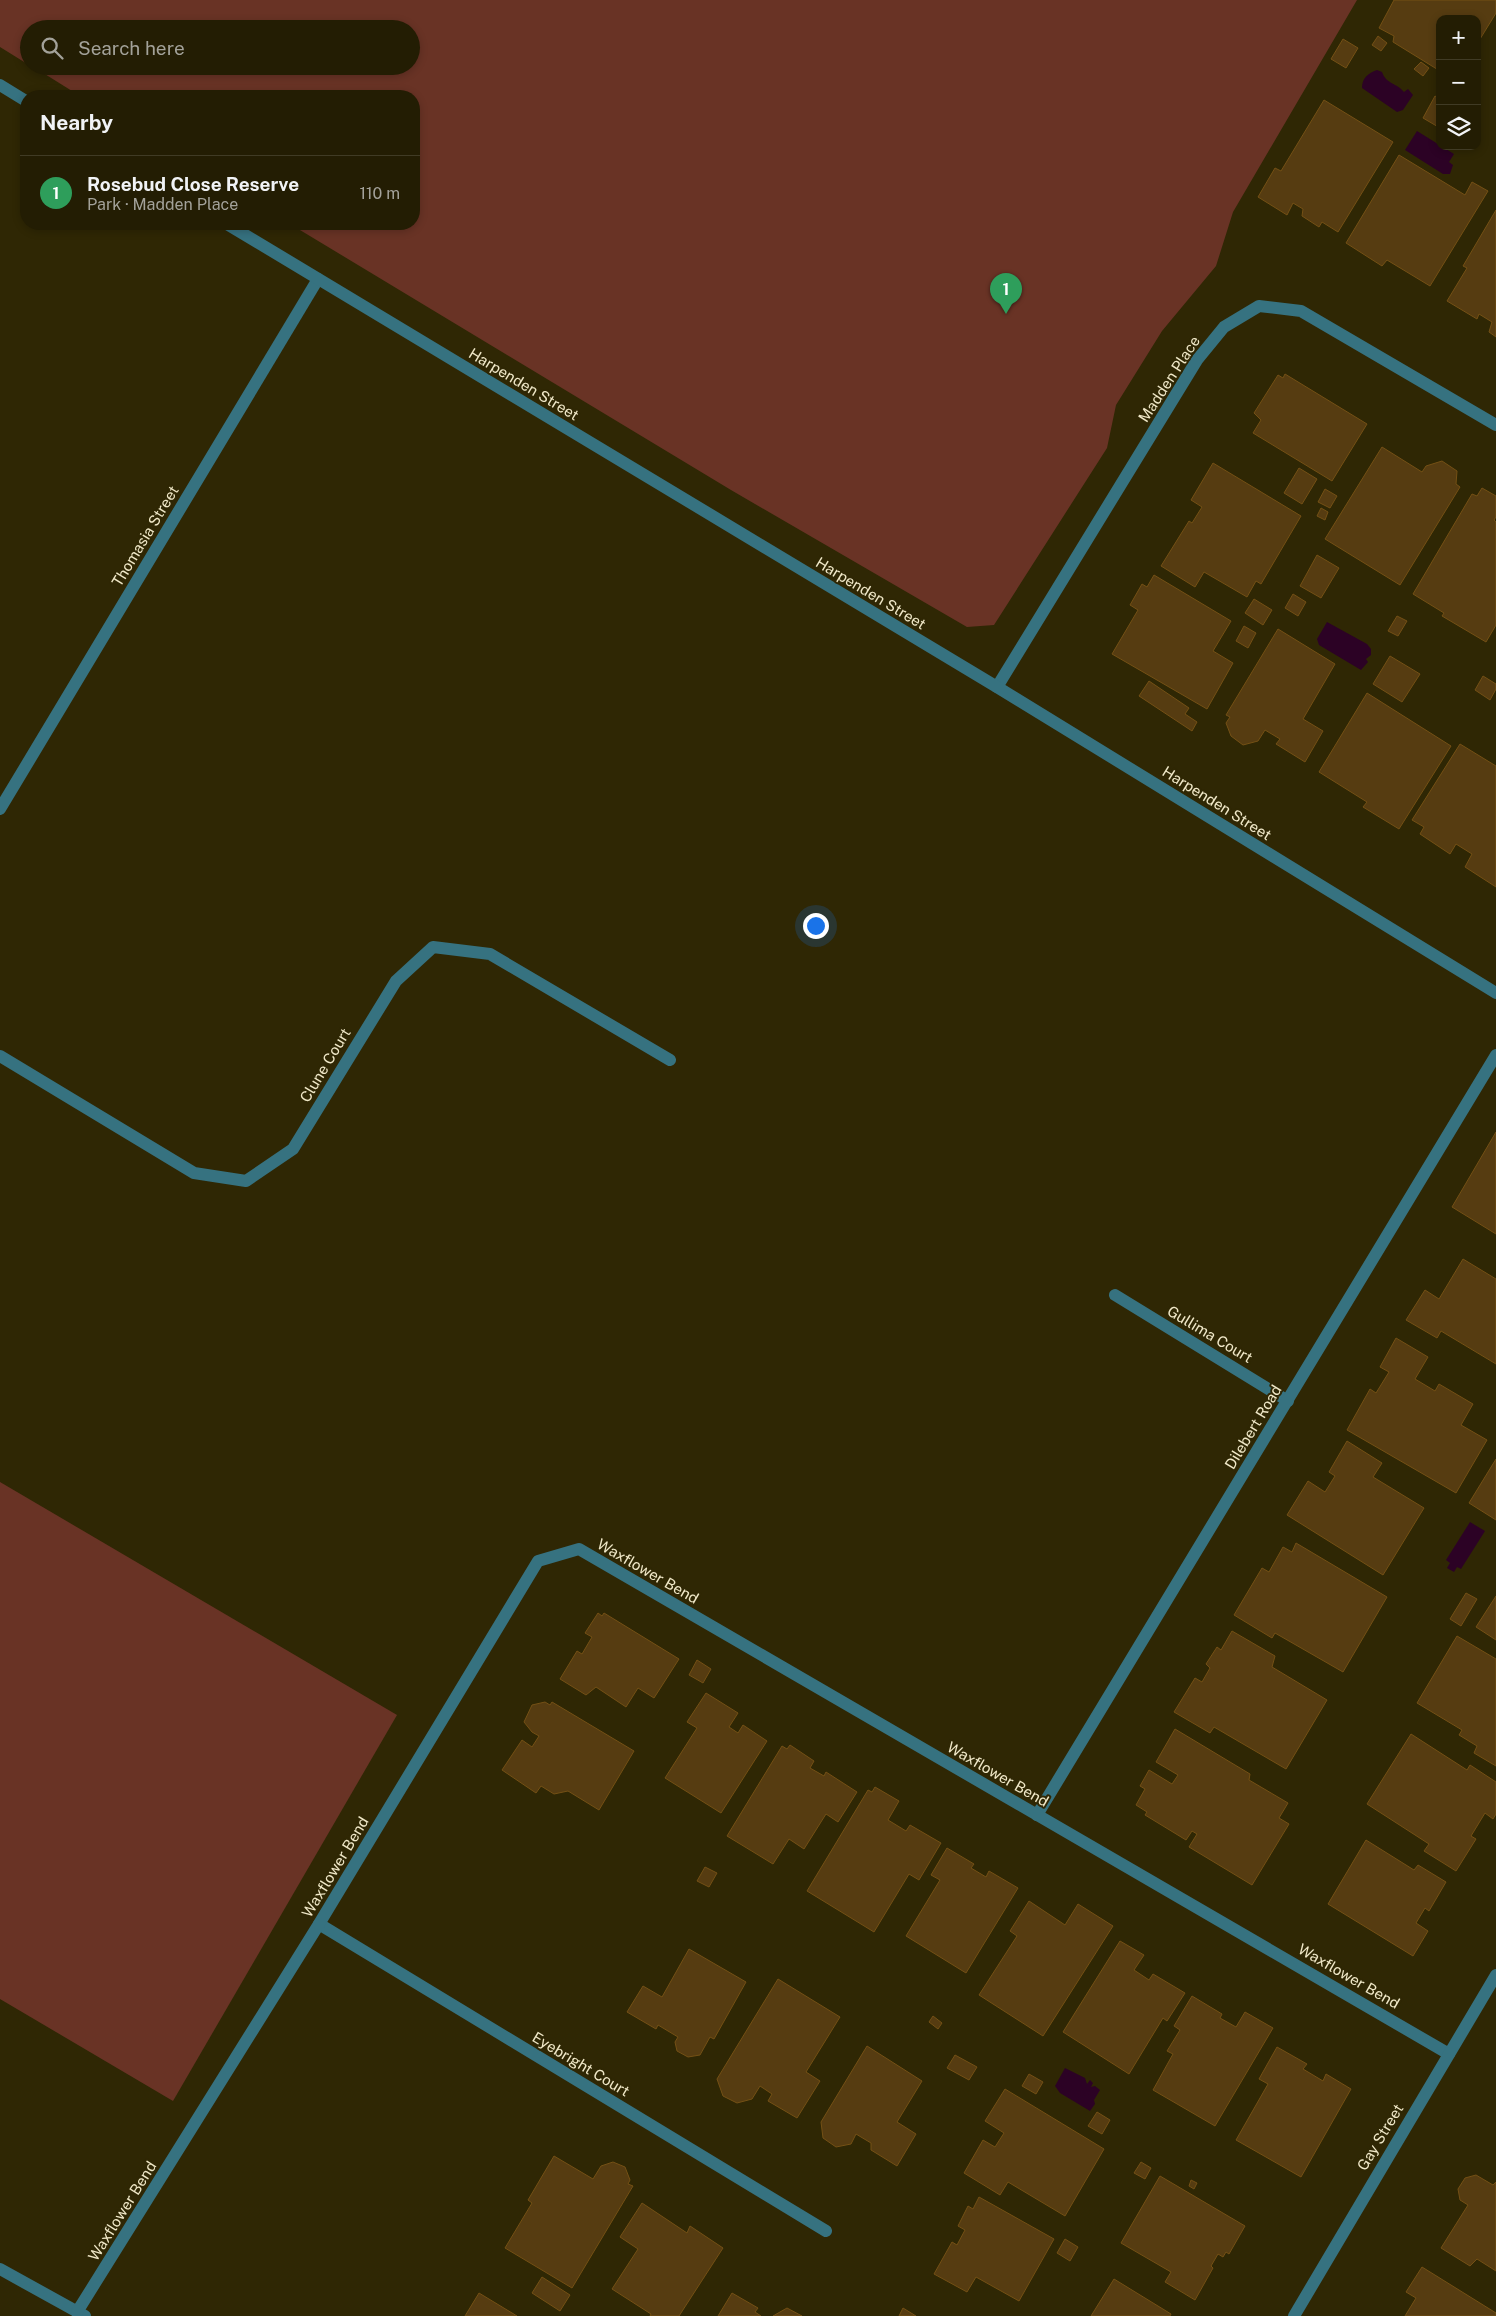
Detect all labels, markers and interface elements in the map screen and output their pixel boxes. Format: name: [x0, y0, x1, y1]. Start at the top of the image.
map controls: [1436, 15, 1481, 150]
button: +: [1436, 15, 1481, 60]
search box: [20, 20, 420, 75]
icon: search: [38, 34, 66, 62]
text: Search here: [78, 37, 185, 59]
button: −: [1436, 60, 1481, 105]
button: layers: [1436, 105, 1481, 150]
text: Nearby: [40, 110, 113, 135]
text: Rosebud Close Reserve: [87, 173, 299, 195]
text: 1: [53, 184, 59, 203]
text: 110 m: [359, 184, 400, 203]
text: Park · Madden Place: [87, 195, 238, 214]
pin: 1: [990, 273, 1022, 314]
street label: Madden Place: [1135, 333, 1203, 425]
street label: Harpenden Street: [466, 344, 582, 424]
street label: Thomasia Street: [108, 483, 182, 589]
street label: Harpenden Street: [813, 553, 929, 633]
street label: Harpenden Street: [1159, 763, 1275, 843]
your location: [803, 913, 829, 939]
street label: Clune Court: [296, 1025, 354, 1105]
street label: Gullima Court: [1164, 1302, 1256, 1366]
street label: Dilebert Road: [1221, 1382, 1285, 1472]
street label: Waxflower Bend: [594, 1535, 702, 1607]
street label: Waxflower Bend: [944, 1738, 1052, 1810]
street label: Waxflower Bend: [298, 1814, 372, 1920]
street label: Waxflower Bend: [1295, 1940, 1403, 2012]
street label: Eyebright Court: [529, 2028, 633, 2100]
street label: Gay Street: [1354, 2101, 1407, 2173]
street label: Waxflower Bend: [85, 2158, 159, 2264]

